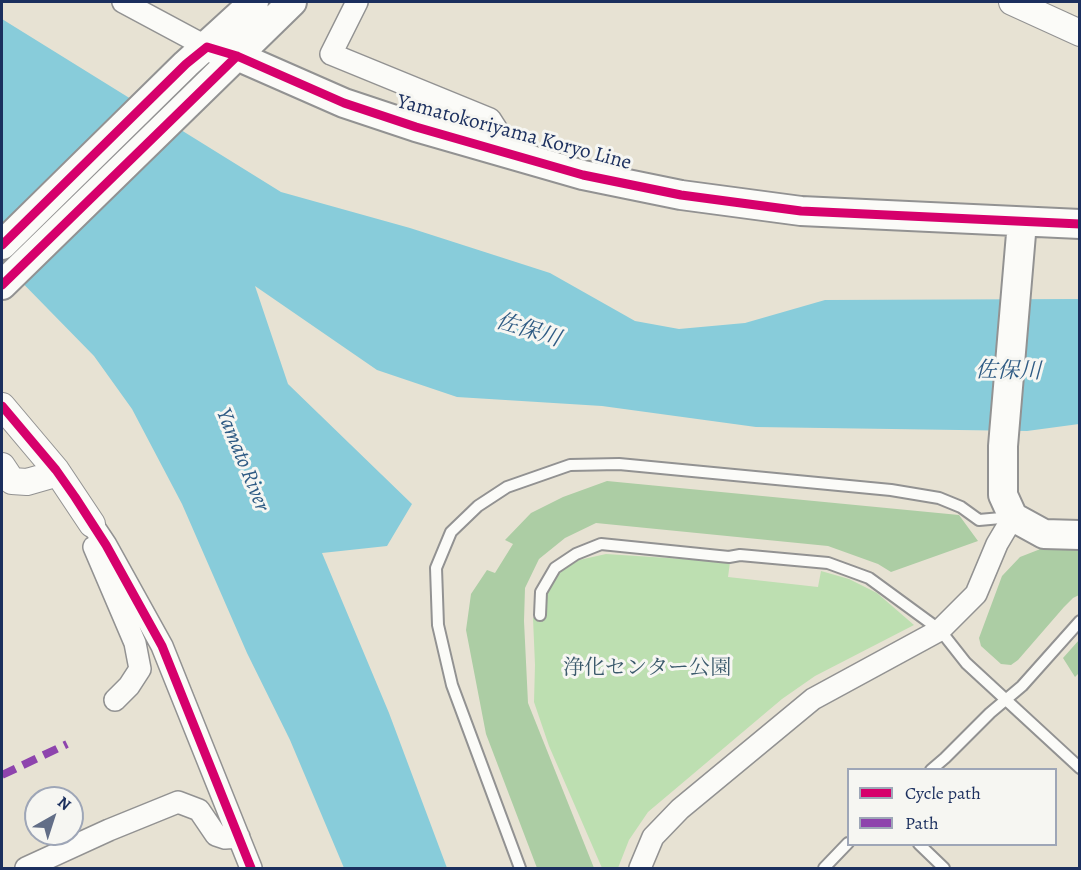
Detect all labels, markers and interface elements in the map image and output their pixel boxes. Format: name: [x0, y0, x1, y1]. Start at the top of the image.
street label: Yamatokoriyama Koryo Line: [394, 90, 634, 176]
water label: 佐保川: [493, 309, 563, 353]
water label: 佐保川: [975, 358, 1041, 386]
water label: Yamato River: [209, 405, 275, 515]
park label: 浄化センター公園: [563, 656, 731, 682]
legend: [847, 768, 1057, 846]
text: Cycle path: [905, 781, 981, 805]
north arrow: [24, 786, 84, 846]
text: N: [53, 791, 76, 816]
text: Path: [905, 811, 939, 835]

